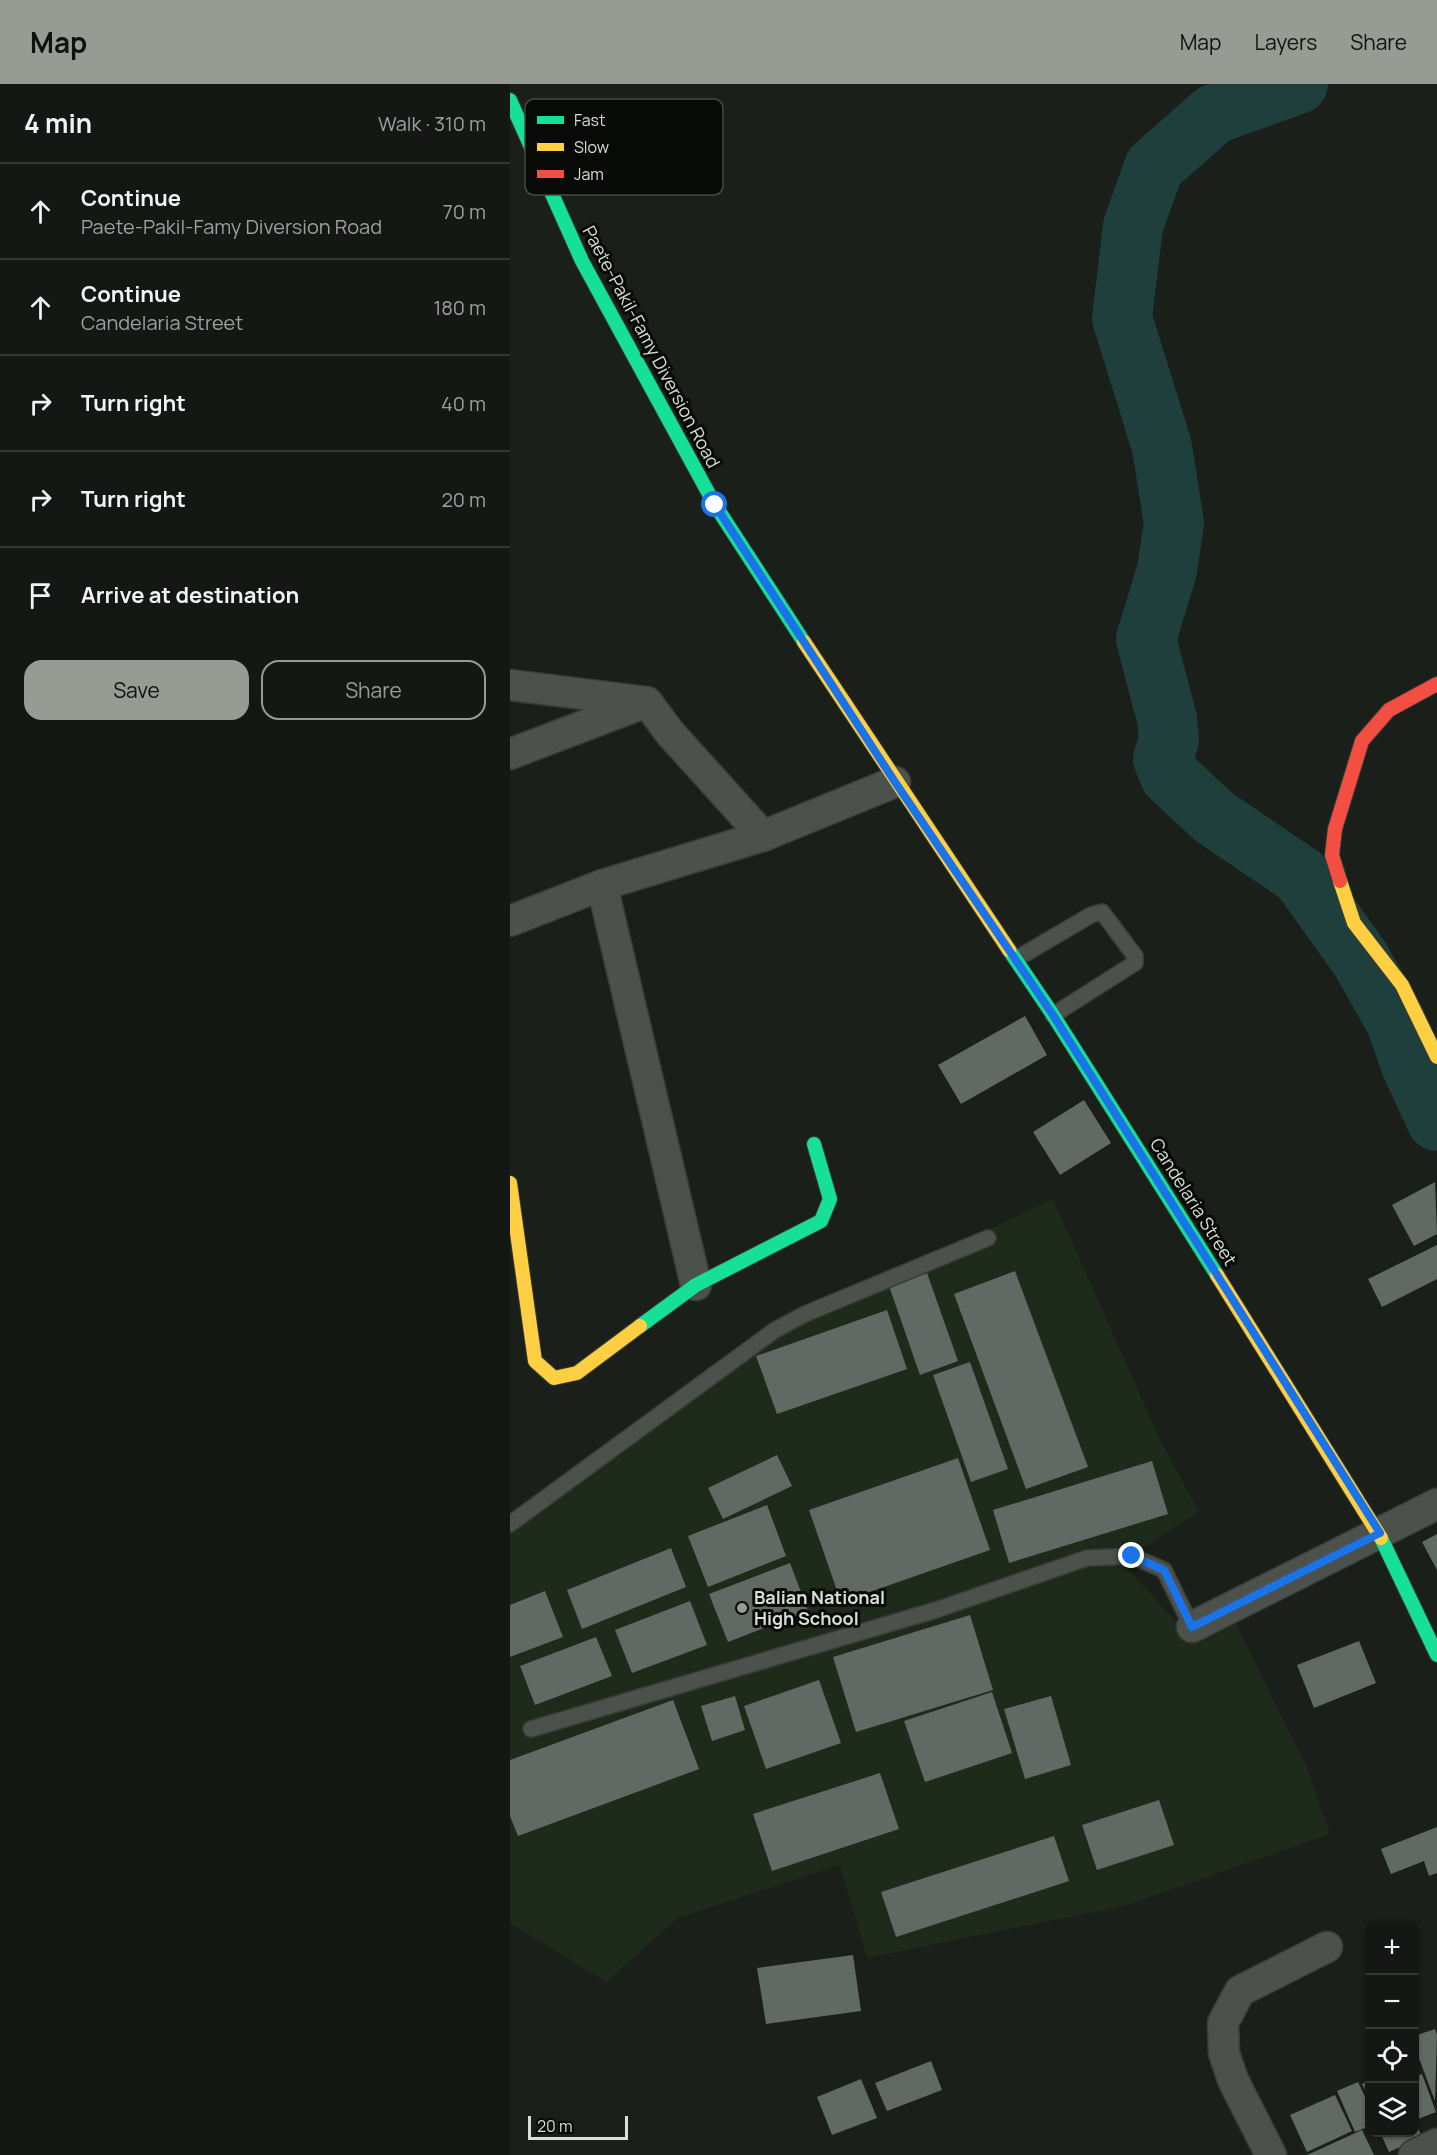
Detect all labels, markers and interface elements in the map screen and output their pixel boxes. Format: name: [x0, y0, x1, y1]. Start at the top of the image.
text: Map: [30, 23, 87, 61]
text: Map: [1180, 28, 1221, 56]
text: Layers: [1254, 28, 1317, 56]
text: Share: [1350, 28, 1407, 56]
legend: [525, 99, 723, 195]
text: 4 min: [24, 105, 92, 141]
text: Fast: [574, 109, 605, 131]
text: Walk · 310 m: [378, 110, 486, 137]
text: Slow: [574, 136, 609, 158]
text: Jam: [574, 163, 604, 185]
text: Continue: [81, 183, 181, 213]
icon: ahead: [24, 195, 57, 228]
text: 70 m: [443, 198, 486, 225]
text: Paete-Pakil-Famy Diversion Road: [81, 213, 382, 240]
street label: Paete-Pakil-Famy Diversion Road: [578, 221, 726, 472]
text: Continue: [81, 279, 181, 309]
icon: ahead: [24, 291, 57, 324]
text: 180 m: [433, 294, 486, 321]
text: Candelaria Street: [81, 309, 243, 336]
icon: right: [24, 387, 57, 420]
text: Turn right: [81, 388, 186, 418]
text: 40 m: [441, 390, 486, 417]
icon: right: [24, 483, 57, 516]
text: Turn right: [81, 484, 186, 514]
text: 20 m: [441, 486, 486, 513]
route start: [701, 491, 727, 517]
icon: arrive: [24, 579, 57, 612]
text: Arrive at destination: [81, 580, 299, 610]
button: Save: [24, 660, 249, 720]
button: Share: [261, 660, 486, 720]
street label: Candelaria Street: [1145, 1133, 1243, 1270]
route end: [1118, 1542, 1144, 1568]
place label: Balian National High School: [754, 1585, 885, 1630]
marker: Balian National High School: [735, 1601, 749, 1615]
map controls: [1365, 1921, 1419, 2137]
button: +: [1365, 1921, 1419, 1975]
button: −: [1365, 1975, 1419, 2029]
button: locate: [1365, 2029, 1419, 2083]
button: layers: [1365, 2083, 1419, 2137]
scale bar: [528, 2113, 628, 2140]
text: 20 m: [537, 2115, 573, 2137]

